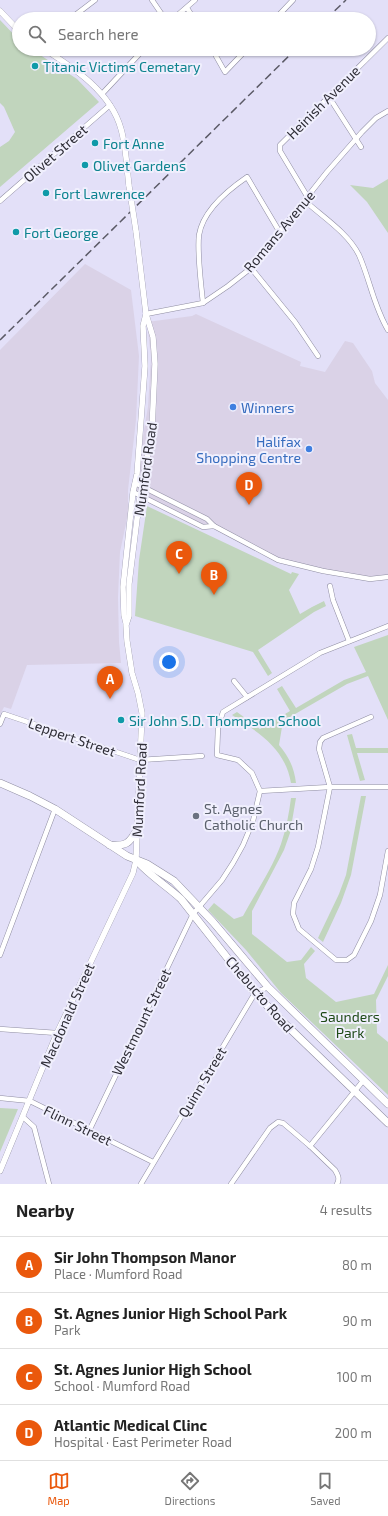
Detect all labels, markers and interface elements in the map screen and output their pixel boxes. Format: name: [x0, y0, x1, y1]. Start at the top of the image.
search box: [12, 12, 376, 56]
icon: search: [26, 23, 48, 45]
text: Search here: [58, 25, 139, 43]
place label: Titanic Victims Cemetary: [43, 58, 201, 75]
marker: Titanic Victims Cemetary: [30, 61, 40, 71]
street label: Heinish Avenue: [283, 62, 363, 142]
street label: Olivet Street: [20, 121, 90, 185]
place label: Fort Anne: [103, 135, 165, 152]
marker: Fort Anne: [90, 138, 100, 148]
place label: Olivet Gardens: [93, 157, 186, 174]
marker: Olivet Gardens: [80, 160, 90, 170]
place label: Fort Lawrence: [54, 185, 145, 202]
street label: Romans Avenue: [240, 187, 318, 275]
marker: Fort Lawrence: [41, 188, 51, 198]
place label: Fort George: [24, 224, 98, 241]
marker: Fort George: [11, 227, 21, 237]
place label: Winners: [241, 399, 294, 416]
marker: Winners: [228, 402, 238, 412]
street label: Mumford Road: [130, 421, 160, 517]
place label: Halifax Shopping Centre: [196, 433, 302, 466]
marker: Halifax Shopping Centre: [304, 444, 314, 454]
pin: D: [236, 472, 262, 505]
pin: C: [166, 541, 192, 574]
pin: B: [201, 562, 227, 595]
your location: [159, 652, 179, 672]
pin: A: [97, 666, 123, 699]
place label: Sir John S.D. Thompson School: [129, 712, 322, 729]
street label: Leppert Street: [26, 714, 118, 760]
marker: Sir John S.D. Thompson School: [116, 715, 126, 725]
street label: Mumford Road: [128, 742, 150, 838]
place label: St. Agnes Catholic Church: [204, 800, 303, 833]
marker: St. Agnes Catholic Church: [191, 811, 201, 821]
street label: Chebucto Road: [222, 953, 298, 1035]
street label: Macdonald Street: [36, 960, 98, 1070]
street label: Westmount Street: [108, 966, 174, 1078]
park label: Saunders Park: [320, 1008, 380, 1041]
street label: Quinn Street: [174, 1044, 230, 1120]
street label: Flinn Street: [41, 1101, 115, 1149]
text: Nearby: [16, 1200, 74, 1220]
text: 4 results: [320, 1202, 372, 1218]
text: Sir John Thompson Manor: [54, 1248, 236, 1266]
text: A: [25, 1257, 33, 1273]
text: 80 m: [342, 1257, 372, 1273]
text: Place · Mumford Road: [54, 1266, 183, 1282]
text: St. Agnes Junior High School Park: [54, 1304, 287, 1322]
text: B: [25, 1313, 33, 1329]
text: 90 m: [342, 1313, 372, 1329]
text: Park: [54, 1322, 81, 1338]
text: St. Agnes Junior High School: [54, 1360, 252, 1378]
text: C: [25, 1369, 33, 1385]
text: 100 m: [337, 1369, 372, 1385]
text: School · Mumford Road: [54, 1378, 190, 1394]
text: Atlantic Medical Clinc: [54, 1416, 207, 1434]
text: D: [25, 1425, 33, 1441]
text: 200 m: [335, 1425, 372, 1441]
text: Hospital · East Perimeter Road: [54, 1434, 232, 1450]
tab: Map: [48, 1470, 70, 1507]
tab: Directions: [165, 1470, 215, 1507]
tab: Saved: [310, 1470, 341, 1507]

